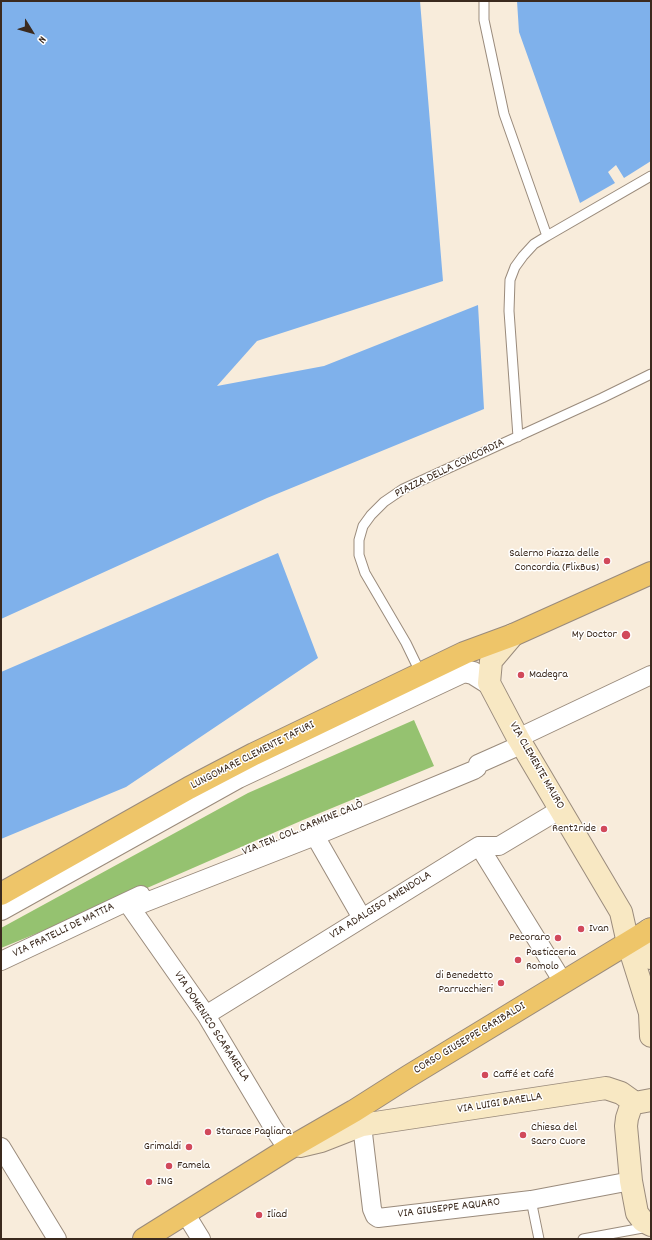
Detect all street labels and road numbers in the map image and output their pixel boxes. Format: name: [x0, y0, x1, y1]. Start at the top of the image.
street label: PIAZZA DELLA CONCORDIA: [393, 436, 507, 502]
street label: LUNGOMARE CLEMENTE TAFURI: [189, 719, 317, 793]
street label: VIA CLEMENTE MAURO: [505, 720, 567, 812]
street label: VIA TEN. COL. CARMINE CALÒ: [240, 798, 366, 860]
street label: VIA ADALGISO AMENDOLA: [327, 869, 435, 943]
street label: VIA FRATELLI DE MATTIA: [11, 900, 117, 962]
street label: VIA DOMENICO SCARAMELLA: [170, 969, 252, 1085]
street label: CORSO GIUSEPPE GARIBALDI: [411, 1000, 529, 1078]
street label: VIA LUIGI BARELLA: [457, 1090, 543, 1118]
street label: VIA GIUSEPPE AQUARO: [397, 1196, 501, 1222]

